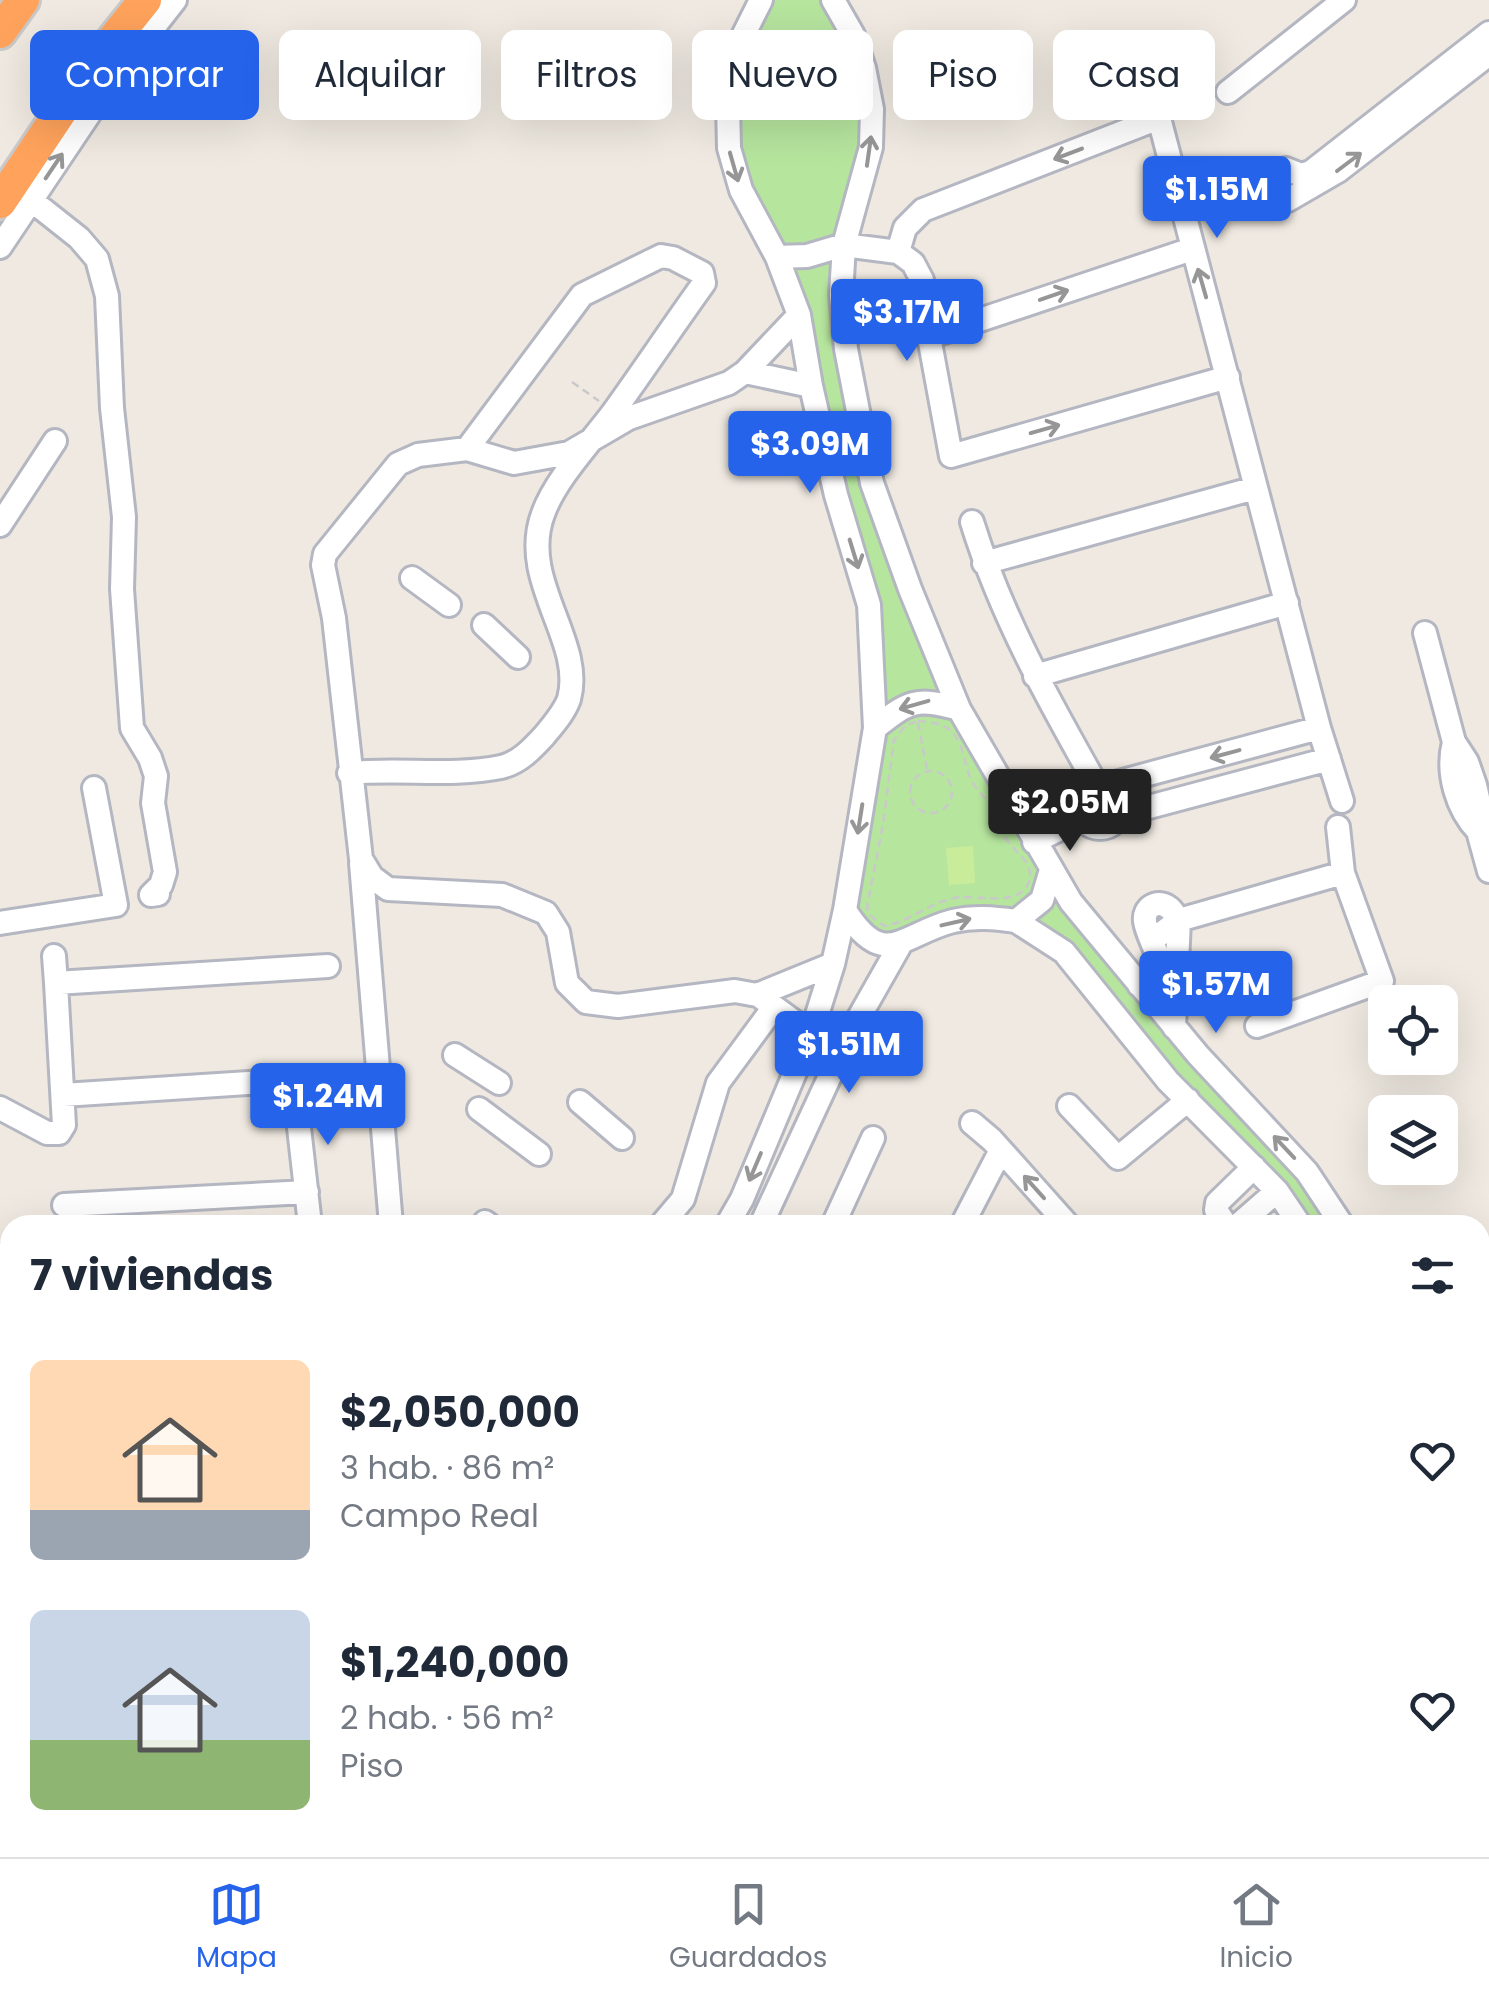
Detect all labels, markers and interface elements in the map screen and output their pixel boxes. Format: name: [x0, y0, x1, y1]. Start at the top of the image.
chip: Comprar: [30, 30, 259, 120]
chip: Alquilar: [279, 30, 481, 120]
chip: Filtros: [501, 30, 672, 120]
chip: Nuevo: [692, 30, 873, 120]
chip: Piso: [893, 30, 1033, 120]
chip: Casa: [1053, 30, 1215, 120]
one-way arrow: [861, 135, 879, 168]
one-way arrow: [1053, 146, 1084, 164]
one-way arrow: [726, 151, 744, 182]
one-way arrow: [1335, 152, 1362, 173]
one-way arrow: [43, 153, 64, 181]
pin: $1.15M: [1136, 156, 1298, 241]
text: $1.15M: [1165, 166, 1269, 211]
one-way arrow: [1192, 268, 1210, 300]
pin: $3.17M: [826, 279, 988, 364]
one-way arrow: [1038, 284, 1070, 302]
text: $3.17M: [853, 289, 961, 334]
pin: $3.09M: [729, 411, 891, 496]
one-way arrow: [1028, 419, 1060, 438]
text: $3.09M: [750, 421, 870, 466]
one-way arrow: [846, 538, 864, 569]
one-way arrow: [899, 697, 930, 716]
one-way arrow: [1209, 745, 1241, 764]
pin: $2.05M: [989, 769, 1151, 854]
text: $2.05M: [1010, 779, 1130, 824]
one-way arrow: [850, 802, 869, 835]
one-way arrow: [939, 912, 971, 930]
pin: $1.57M: [1135, 951, 1297, 1036]
text: $1.57M: [1161, 961, 1271, 1006]
map controls: [1368, 985, 1458, 1185]
button: locate: [1368, 985, 1458, 1075]
pin: $1.51M: [768, 1011, 930, 1096]
text: $1.51M: [797, 1021, 901, 1066]
pin: $1.24M: [247, 1063, 409, 1148]
text: $1.24M: [272, 1073, 384, 1118]
button: layers: [1368, 1095, 1458, 1185]
one-way arrow: [1273, 1135, 1296, 1160]
one-way arrow: [745, 1151, 763, 1182]
one-way arrow: [1023, 1175, 1046, 1200]
text: 7 viviendas: [30, 1246, 273, 1305]
icon: filters: [1405, 1248, 1460, 1303]
text: $2,050,000: [340, 1383, 580, 1442]
icon: home: [110, 1400, 230, 1520]
icon: heart: [1405, 1433, 1460, 1488]
text: 3 hab. · 86 m²: [340, 1445, 554, 1490]
text: Campo Real: [340, 1493, 539, 1538]
text: $1,240,000: [340, 1633, 570, 1692]
icon: home: [110, 1650, 230, 1770]
icon: heart: [1405, 1683, 1460, 1738]
text: 2 hab. · 56 m²: [340, 1695, 554, 1740]
text: Piso: [340, 1743, 404, 1788]
tab: Mapa: [196, 1877, 277, 1979]
tab: Guardados: [669, 1877, 827, 1979]
tab: Inicio: [1219, 1877, 1293, 1979]

